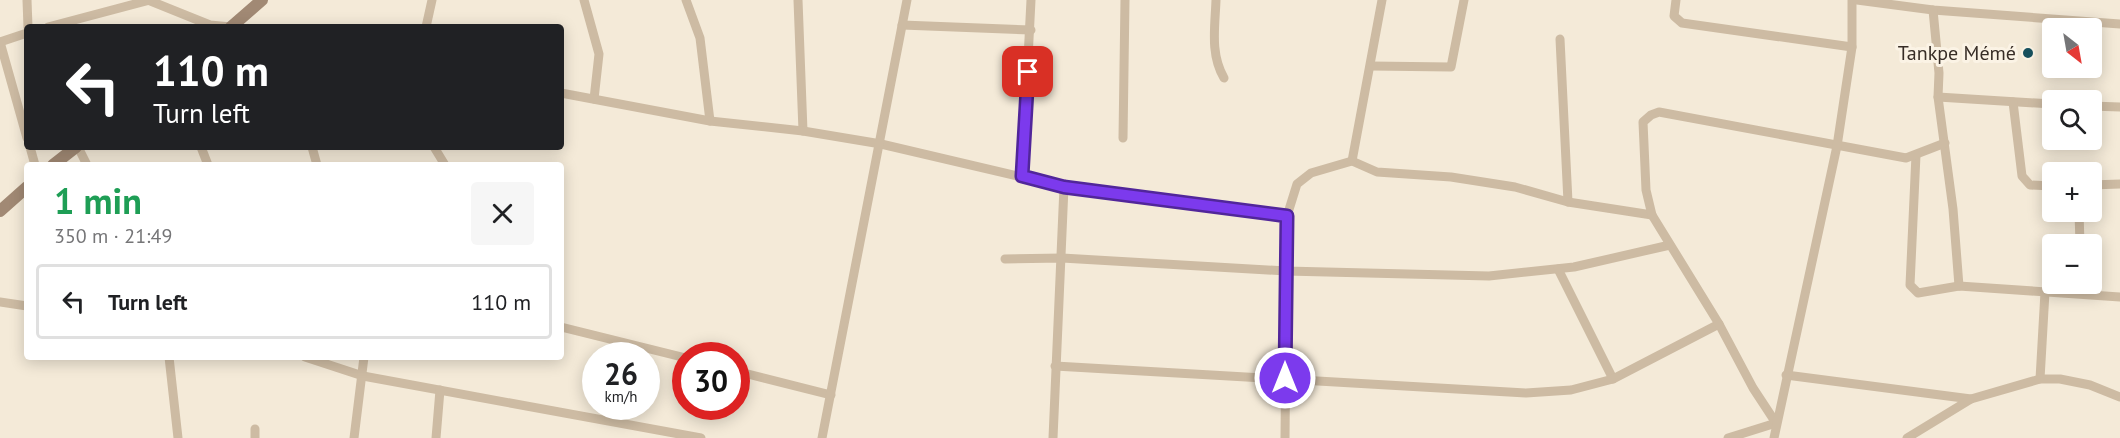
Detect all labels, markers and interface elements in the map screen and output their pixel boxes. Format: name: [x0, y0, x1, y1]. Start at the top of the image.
north arrow: [2042, 18, 2102, 78]
map controls: [2042, 18, 2102, 294]
place label: Tankpe Mémé: [1898, 40, 2016, 66]
text: 110 m: [153, 43, 269, 98]
pin: [1002, 46, 1053, 97]
marker: Tankpe Mémé: [2021, 46, 2035, 60]
icon: left: [54, 48, 132, 126]
icon: arrive: [1011, 55, 1044, 88]
button: search: [2042, 90, 2102, 150]
text: Turn left: [153, 96, 250, 130]
button: +: [2042, 162, 2102, 222]
text: 1 min: [54, 177, 142, 224]
button: close: [471, 182, 534, 245]
text: 350 m · 21:49: [54, 223, 172, 249]
button: −: [2042, 234, 2102, 294]
icon: left: [57, 285, 90, 318]
text: Turn left: [108, 288, 188, 316]
text: 110 m: [471, 288, 531, 316]
speed limit sign: 30: [672, 342, 750, 420]
position arrow: [1253, 346, 1317, 410]
text: 26: [604, 354, 638, 393]
text: km/h: [605, 387, 637, 406]

